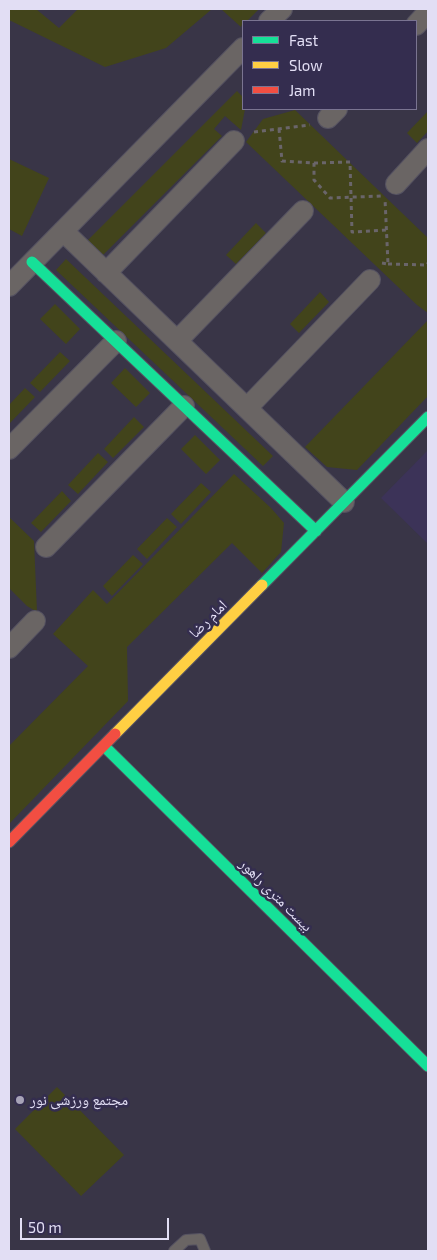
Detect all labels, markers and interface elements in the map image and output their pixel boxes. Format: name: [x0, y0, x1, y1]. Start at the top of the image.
legend: [242, 20, 417, 110]
text: Fast: [289, 31, 318, 49]
text: Slow: [289, 56, 323, 74]
text: Jam: [289, 81, 315, 99]
street label: امام رضا: [185, 596, 231, 642]
street label: بیست متری راهور: [236, 855, 316, 935]
place label: مجتمع ورزشی نور: [30, 1091, 128, 1109]
marker: مجتمع ورزشی نور: [14, 1094, 26, 1106]
scale bar: [22, 1208, 171, 1240]
text: 50 m: [28, 1218, 62, 1236]

